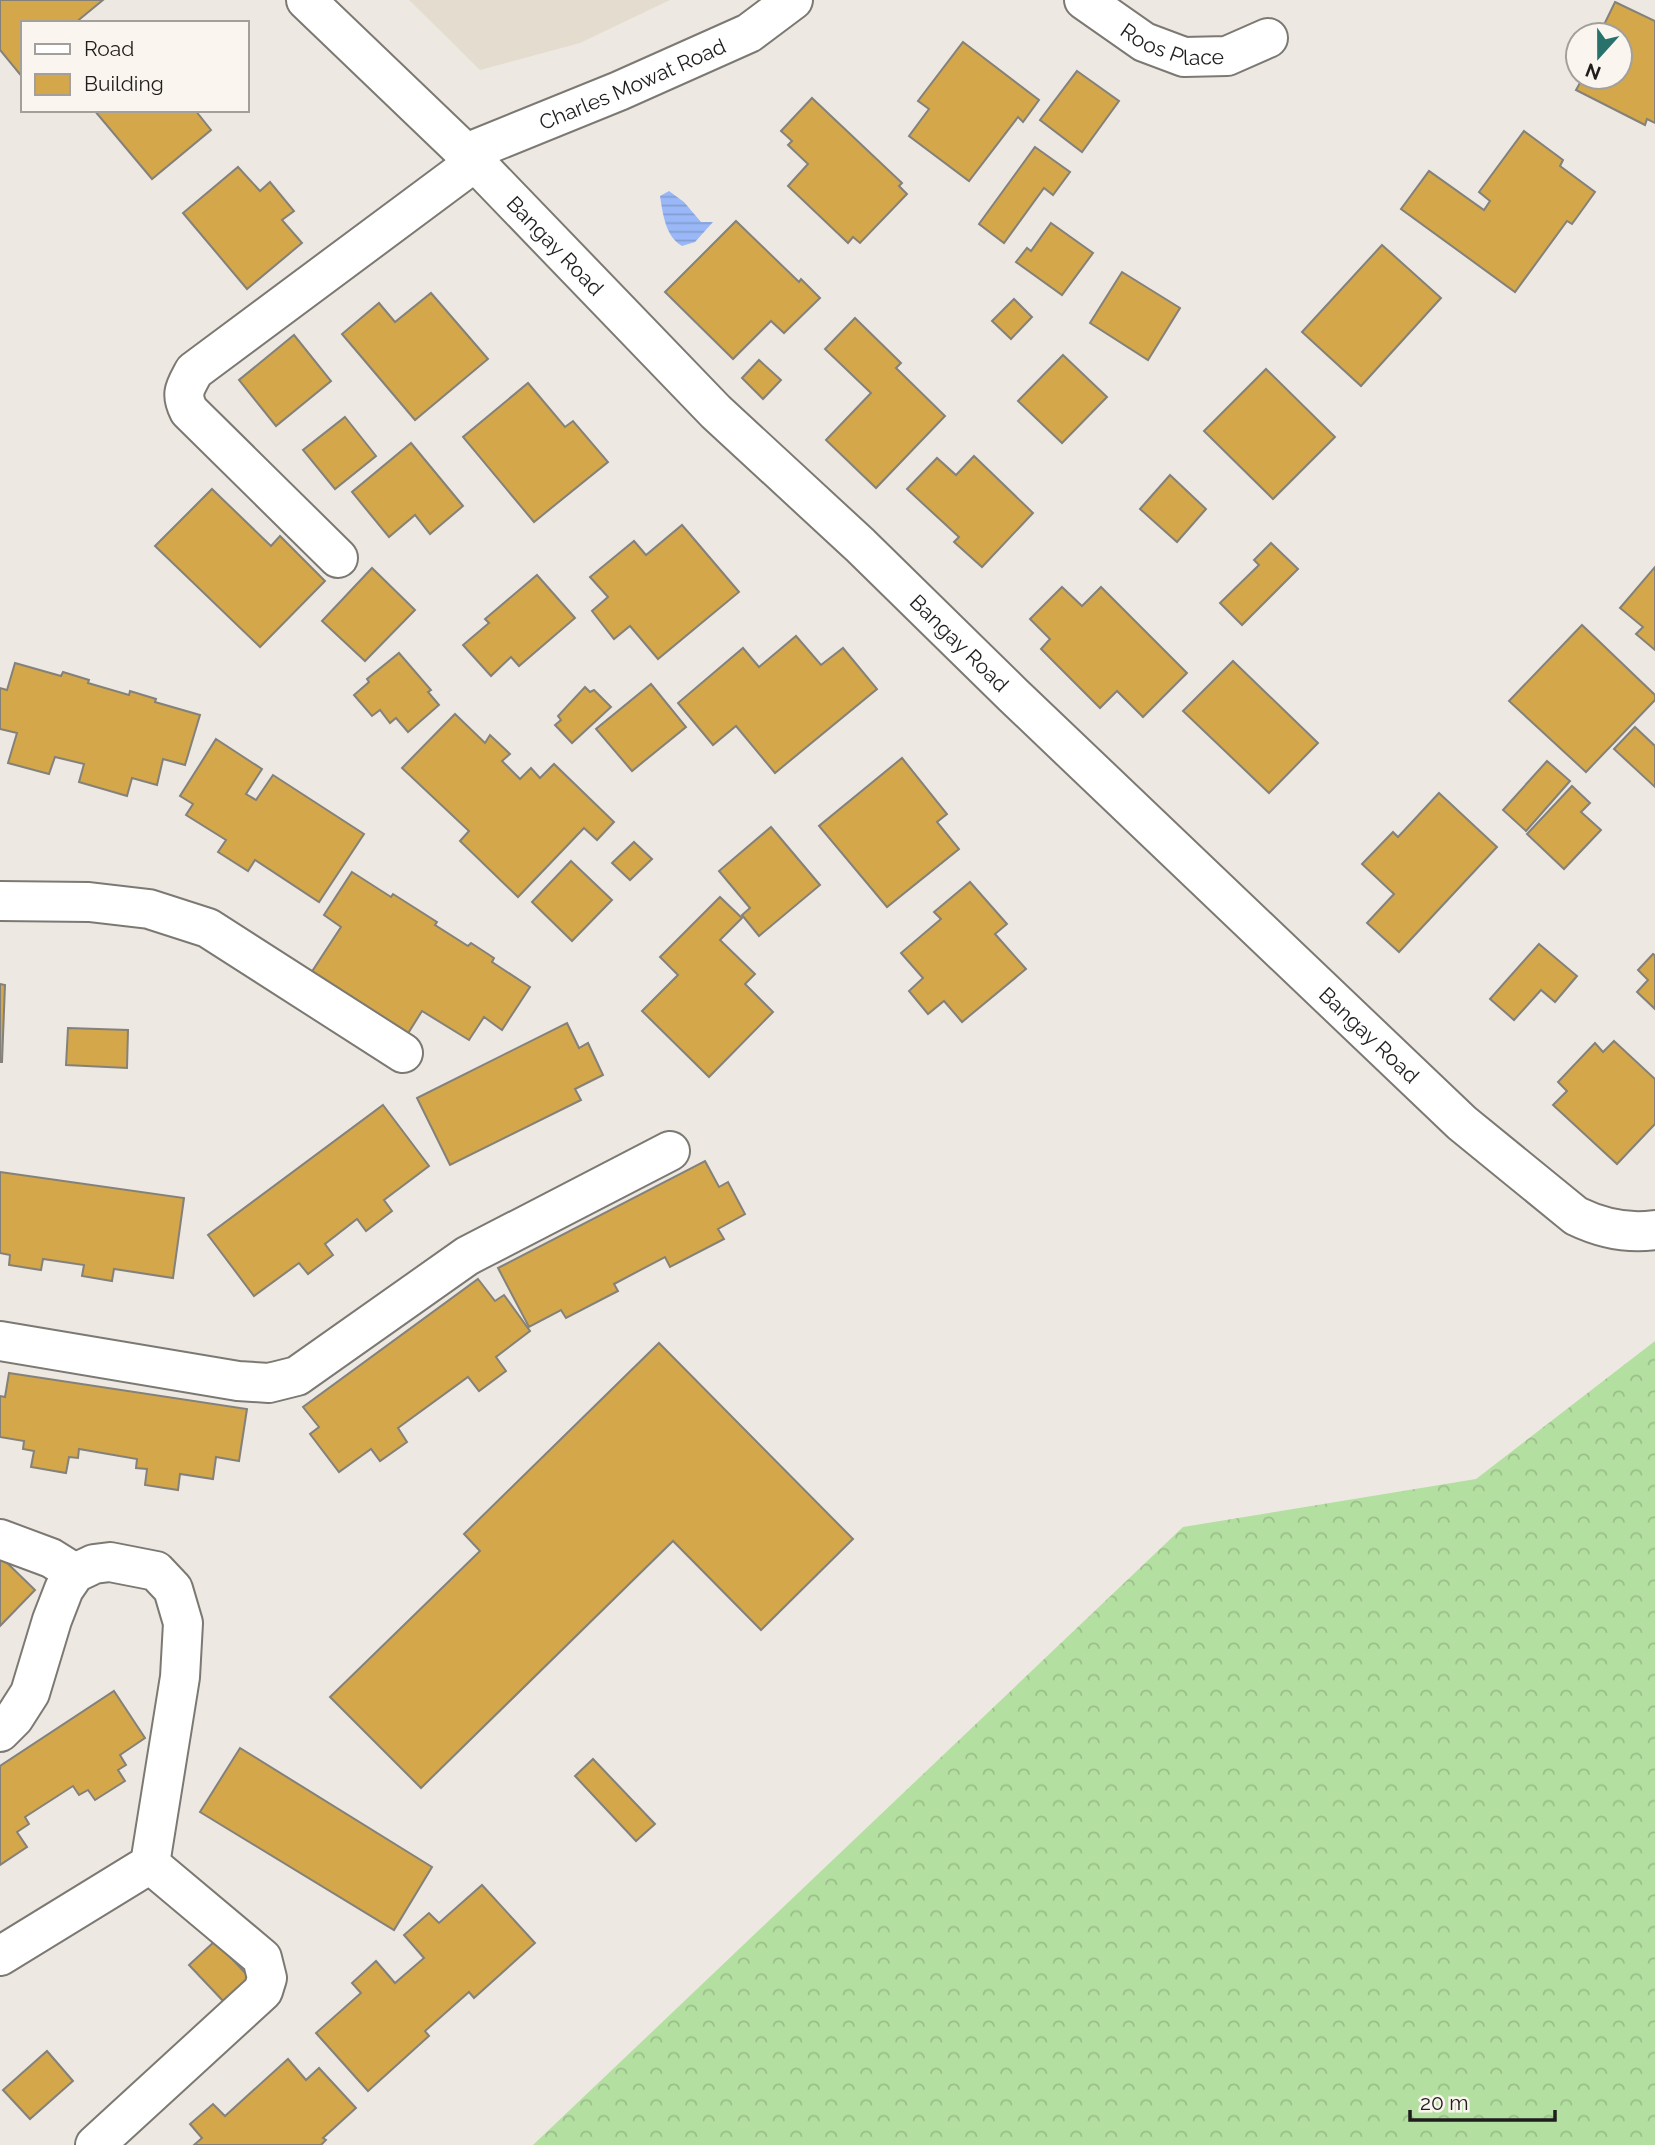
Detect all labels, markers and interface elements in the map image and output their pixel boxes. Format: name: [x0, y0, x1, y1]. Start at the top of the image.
street label: Roos Place: [1116, 17, 1224, 70]
legend: [21, 21, 248, 112]
north arrow: [1564, 21, 1634, 91]
street label: Charles Mowat Road: [535, 33, 729, 135]
text: Road: [84, 36, 134, 61]
text: N: [1582, 59, 1604, 85]
text: Building: [84, 71, 164, 96]
street label: Bangay Road: [502, 191, 609, 300]
street label: Bangay Road: [905, 589, 1014, 697]
street label: Bangay Road: [1314, 981, 1424, 1088]
scale bar: [1410, 2078, 1555, 2122]
text: 20 m: [1420, 2090, 1468, 2115]

